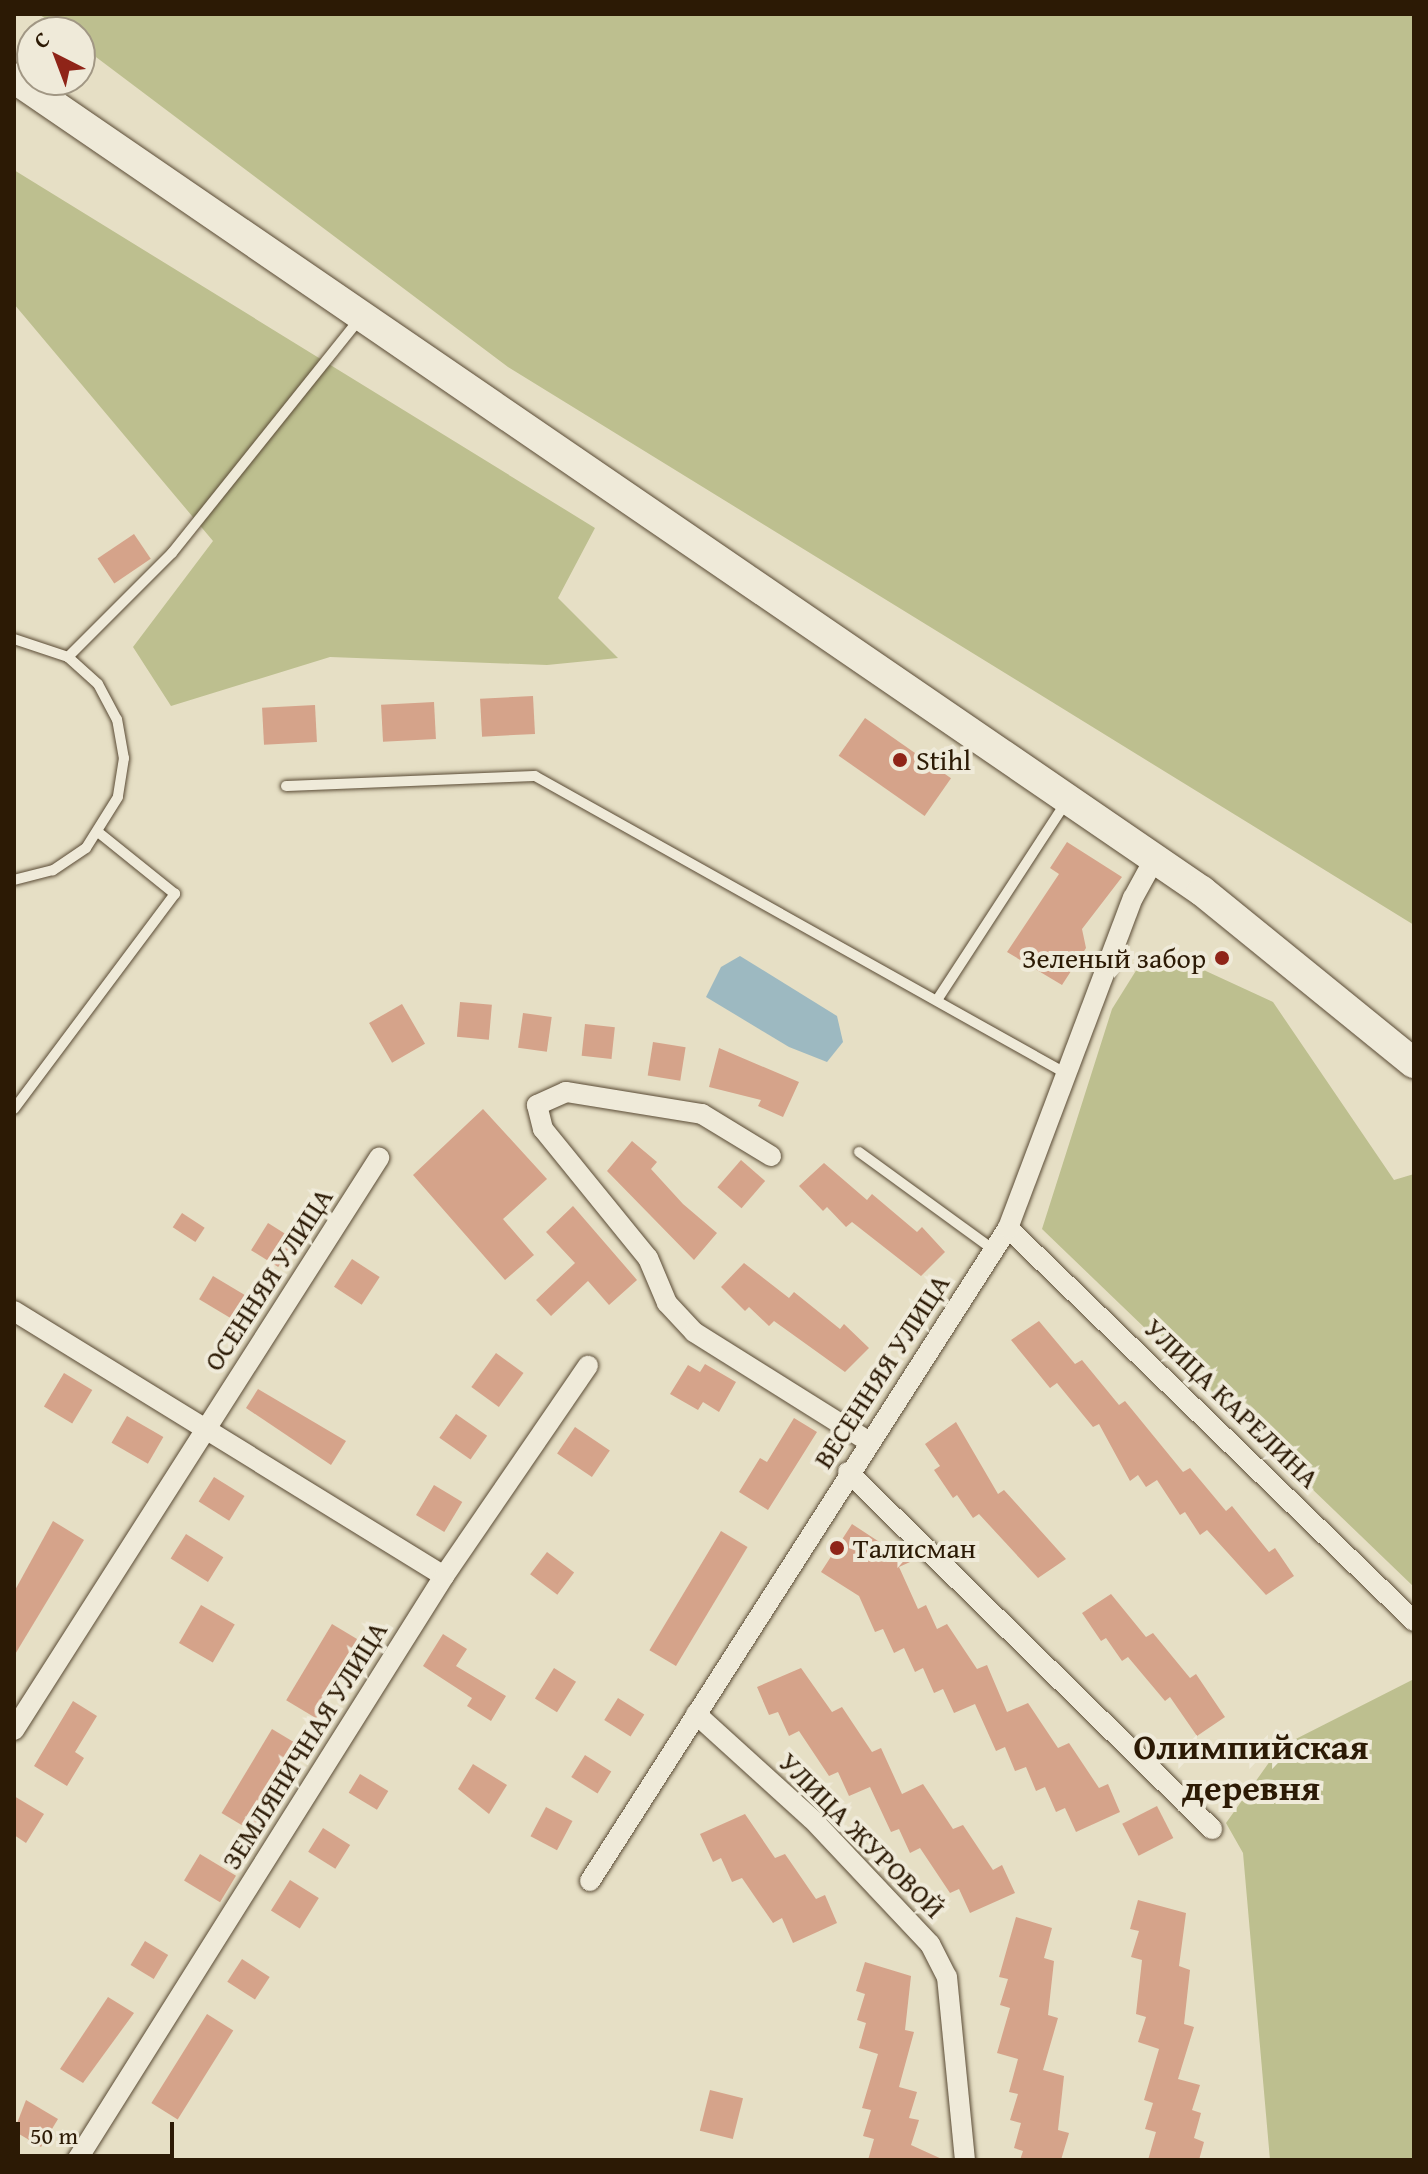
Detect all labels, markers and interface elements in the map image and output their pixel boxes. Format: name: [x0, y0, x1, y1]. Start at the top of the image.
north arrow: [16, 16, 96, 96]
text: С: [26, 24, 57, 56]
place label: Stihl: [916, 743, 971, 777]
marker: Stihl: [891, 751, 909, 769]
place label: Зеленый забор: [1022, 941, 1206, 975]
marker: Зеленый забор: [1213, 949, 1231, 967]
street label: ОСЕННЯЯ УЛИЦА: [196, 1181, 340, 1377]
street label: ВЕСЕННЯЯ УЛИЦА: [806, 1268, 956, 1474]
street label: УЛИЦА КАРЕЛИНА: [1137, 1311, 1327, 1495]
place label: Талисман: [853, 1531, 976, 1565]
marker: Талисман: [828, 1539, 846, 1557]
street label: ЗЕМЛЯНИЧНАЯ УЛИЦА: [214, 1615, 394, 1875]
district label: Олимпийская деревня: [1133, 1723, 1369, 1808]
street label: УЛИЦА ЖУРОВОЙ: [772, 1745, 952, 1925]
scale bar: [20, 2106, 178, 2156]
text: 50 m: [30, 2118, 78, 2153]

